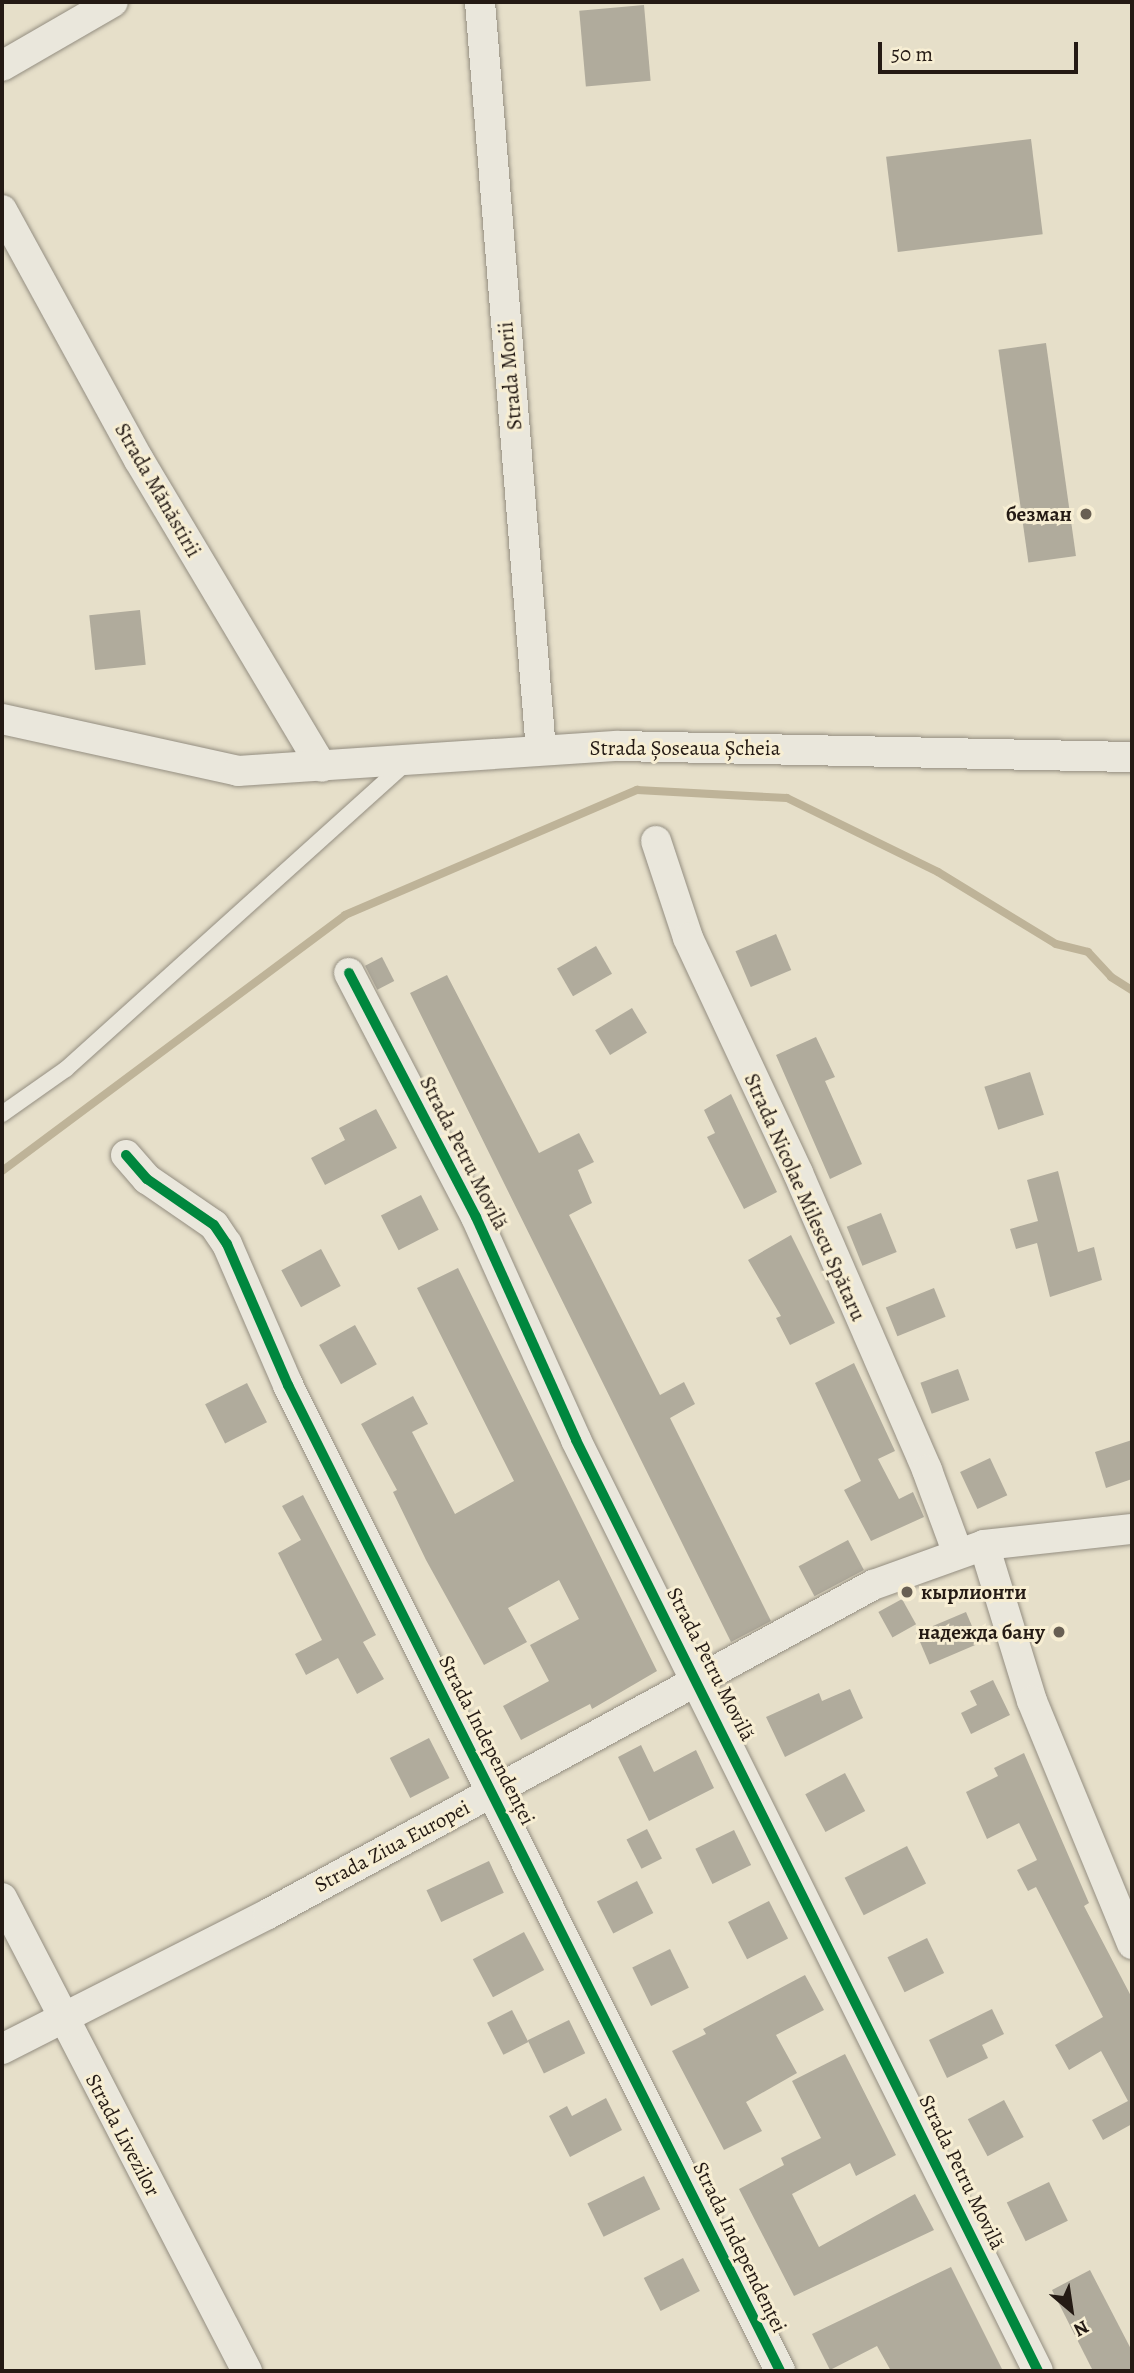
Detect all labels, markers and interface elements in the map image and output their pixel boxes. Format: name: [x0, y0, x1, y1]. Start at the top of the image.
scale bar: [882, 28, 1082, 72]
text: 50 m: [891, 40, 933, 68]
street label: Strada Morii: [493, 321, 527, 431]
street label: Strada Mănăstirii: [109, 418, 207, 562]
place label: безман: [1006, 501, 1072, 527]
marker: безман: [1078, 506, 1094, 522]
street label: Strada Șoseaua Șcheia: [590, 735, 780, 761]
street label: Strada Nicolae Milescu Spătaru: [739, 1069, 871, 1325]
street label: Strada Petru Movilă: [414, 1072, 514, 1234]
place label: кырлионти: [921, 1579, 1027, 1605]
street label: Strada Petru Movilă: [661, 1583, 761, 1745]
marker: кырлионти: [899, 1584, 915, 1600]
place label: надежда бану: [918, 1619, 1045, 1645]
marker: надежда бану: [1051, 1624, 1067, 1640]
street label: Strada Independenței: [433, 1651, 541, 1829]
street label: Strada Ziua Europei: [310, 1794, 474, 1898]
street label: Strada Livezilor: [80, 2069, 166, 2201]
street label: Strada Petru Movilă: [914, 2090, 1010, 2254]
street label: Strada Independenței: [688, 2157, 792, 2337]
north arrow: [1036, 2275, 1106, 2345]
text: N: [1069, 2314, 1094, 2343]

